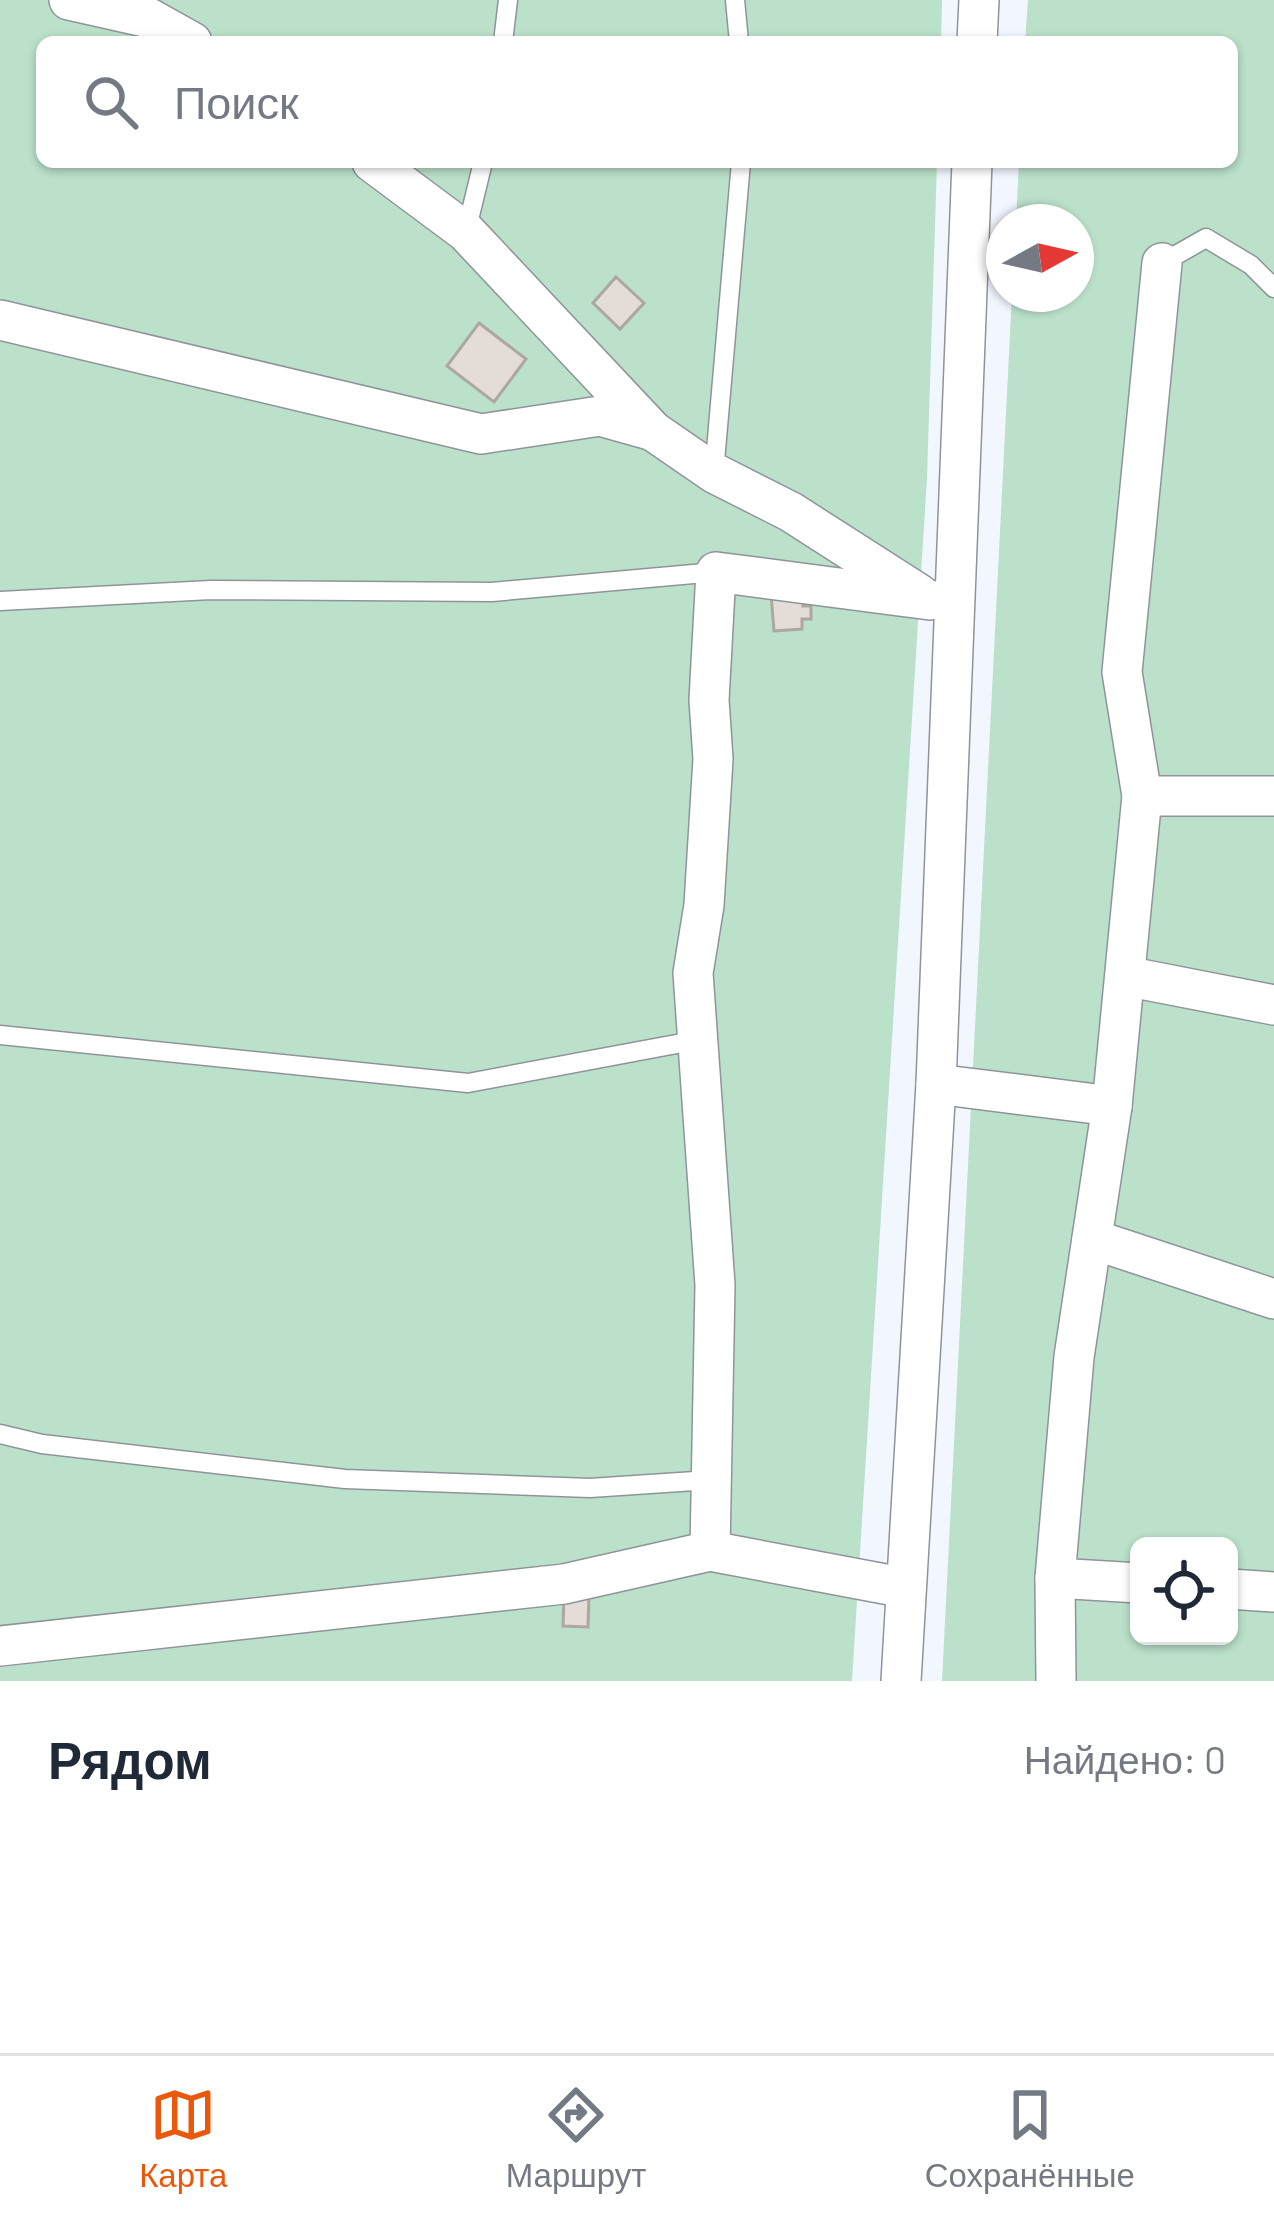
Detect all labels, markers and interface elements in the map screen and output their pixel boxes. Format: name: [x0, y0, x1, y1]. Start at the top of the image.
search box: [36, 36, 1238, 168]
icon: search: [78, 69, 144, 135]
text: Поиск: [174, 74, 299, 128]
north arrow: [986, 204, 1094, 312]
map controls: [1130, 1537, 1238, 1645]
button: locate: [1130, 1537, 1238, 1645]
text: Рядом: [48, 1728, 212, 1789]
text: Найдено: 0: [1024, 1735, 1226, 1782]
tab: Карта: [139, 2082, 227, 2195]
tab: Маршрут: [506, 2082, 646, 2195]
tab: Сохранённые: [925, 2082, 1135, 2195]

